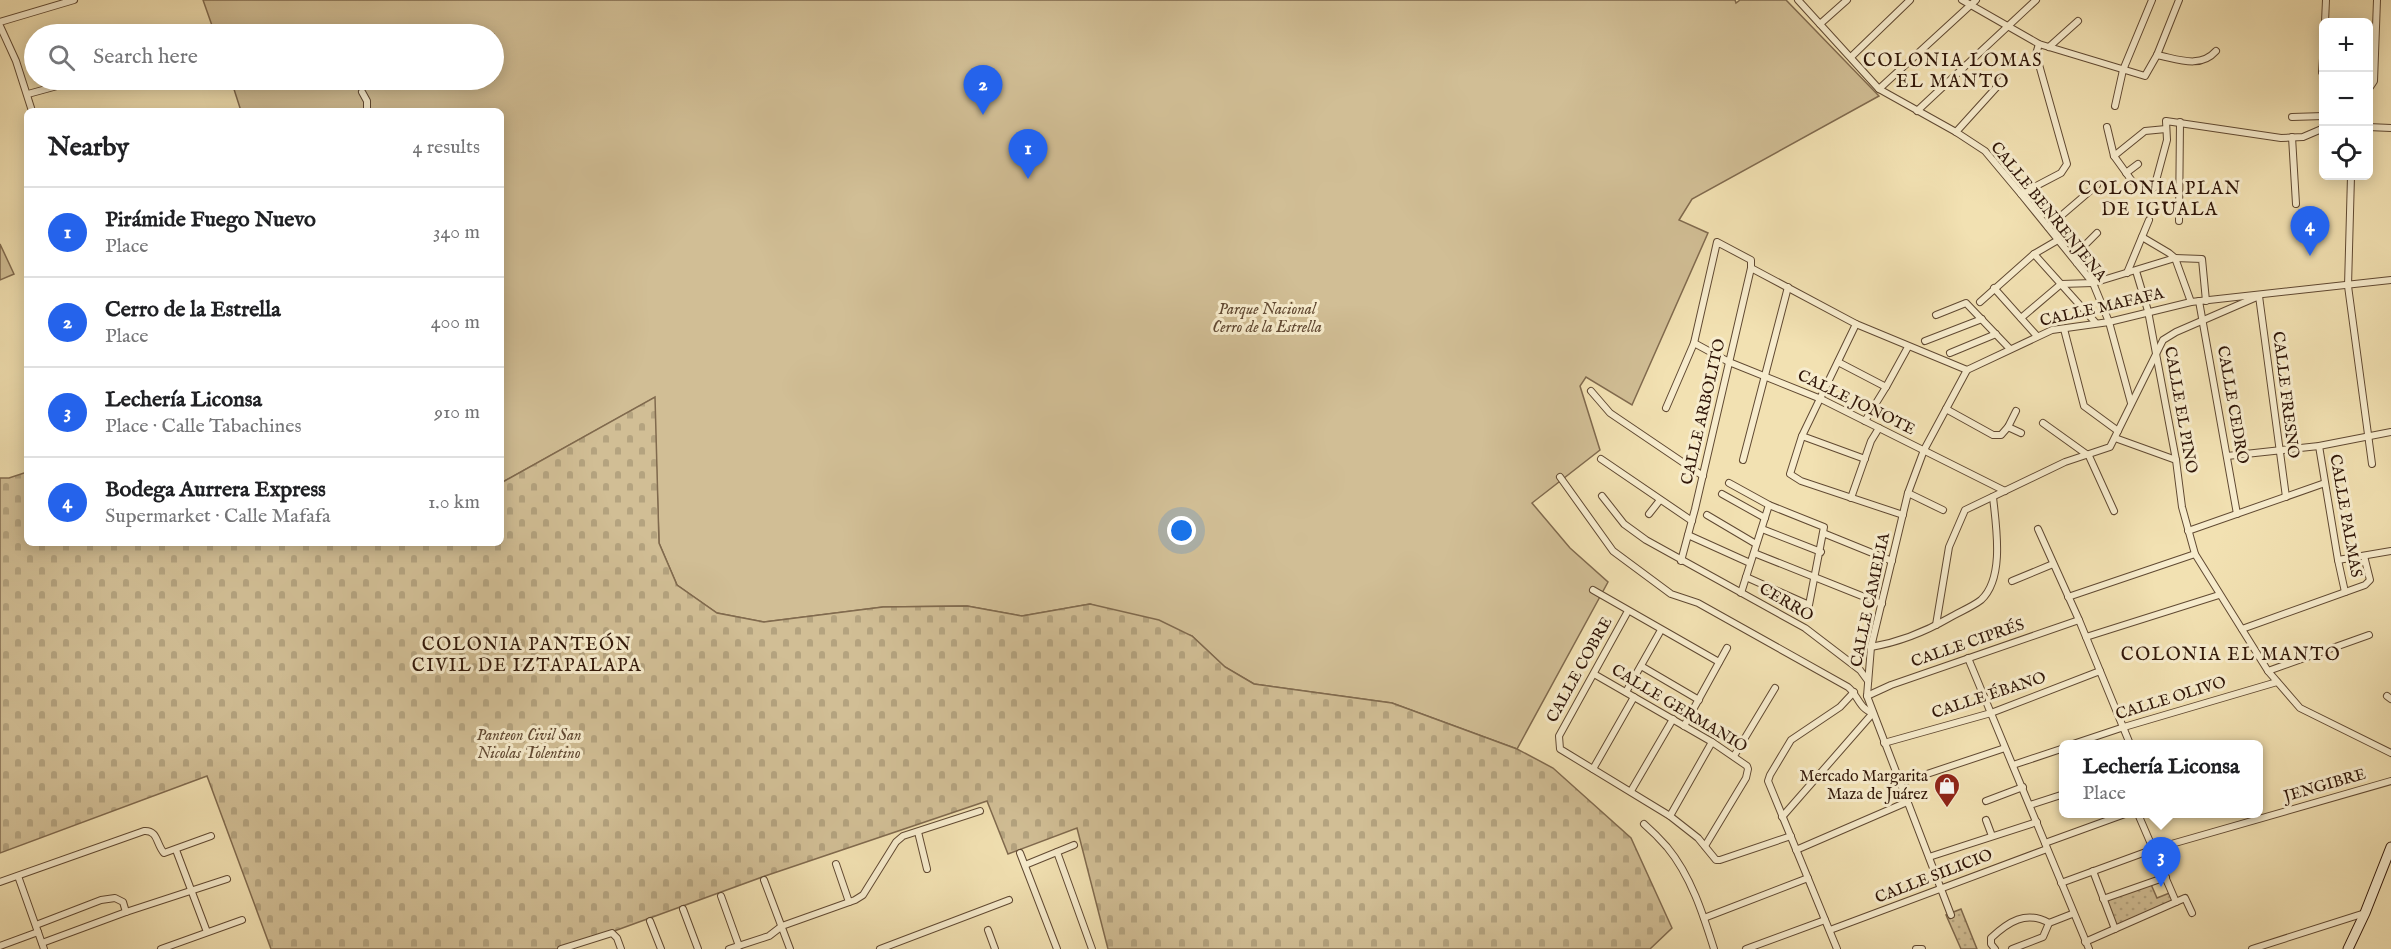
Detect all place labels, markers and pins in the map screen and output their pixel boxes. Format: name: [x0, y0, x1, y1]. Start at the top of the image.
pin: 2: [964, 66, 1002, 115]
pin: 1: [1008, 130, 1048, 179]
pin: 4: [2290, 206, 2330, 256]
place label: Mercado Margarita Maza de Juárez: [1800, 767, 1928, 805]
shop icon: Mercado Margarita Maza de Juárez: [1932, 771, 1962, 809]
pin: 3: [2142, 838, 2180, 887]

